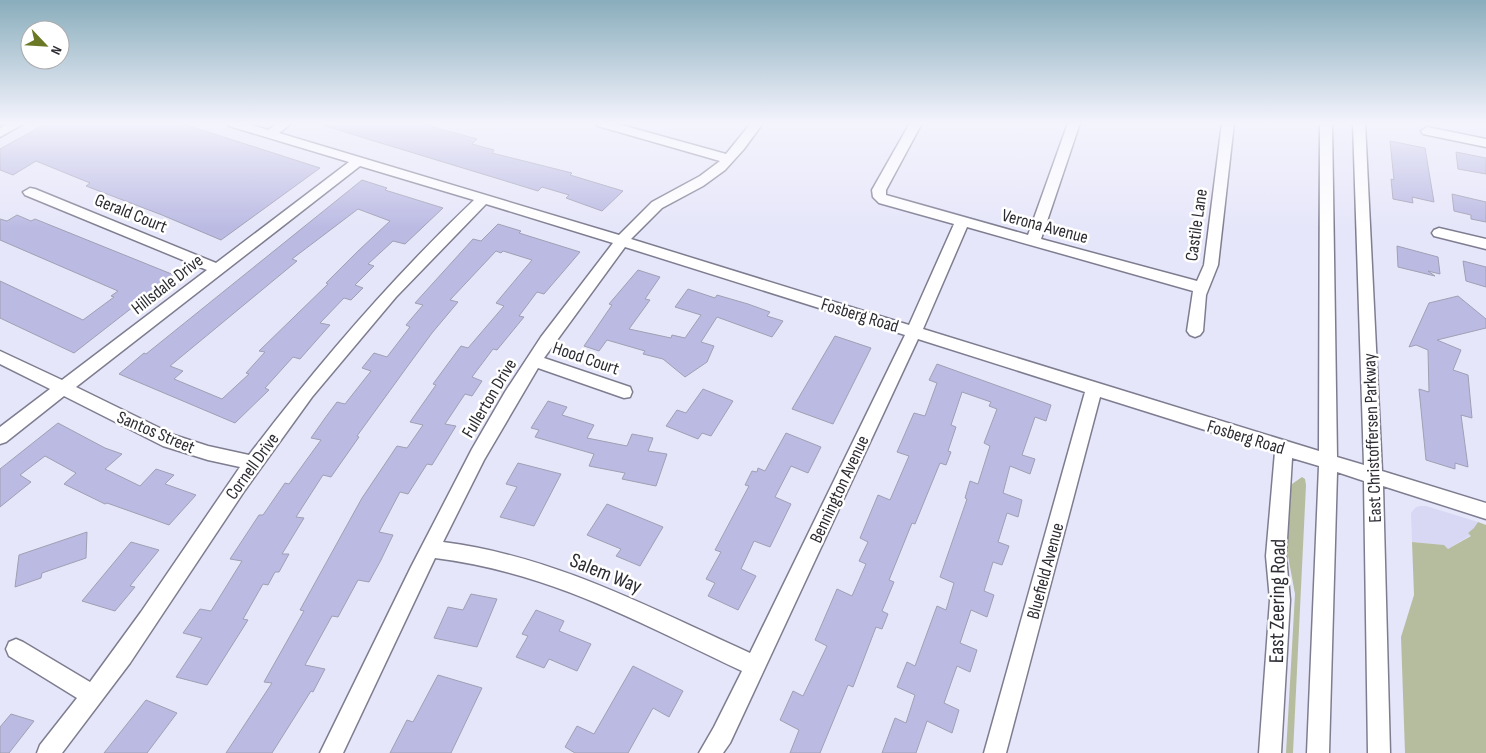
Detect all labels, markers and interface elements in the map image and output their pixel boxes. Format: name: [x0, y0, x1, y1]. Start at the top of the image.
north arrow: [20, 20, 70, 70]
text: N: [47, 43, 66, 57]
street label: Castile Lane: [1181, 188, 1212, 262]
street label: Gerald Court: [92, 189, 171, 238]
street label: Verona Avenue: [999, 205, 1090, 248]
street label: Hillsdale Drive: [127, 250, 207, 319]
street label: Fosberg Road: [819, 294, 901, 337]
street label: Hood Court: [550, 337, 622, 380]
street label: East Christoffersen Parkway: [1359, 353, 1386, 523]
street label: Fullerton Drive: [458, 355, 521, 442]
street label: Santos Street: [114, 407, 198, 458]
street label: Fosberg Road: [1205, 416, 1287, 459]
street label: Cornell Drive: [221, 429, 284, 504]
street label: Bennington Avenue: [805, 432, 874, 546]
street label: Bluefield Avenue: [1023, 521, 1068, 622]
street label: East Zeering Road: [1264, 539, 1291, 663]
street label: Salem Way: [566, 548, 645, 599]

